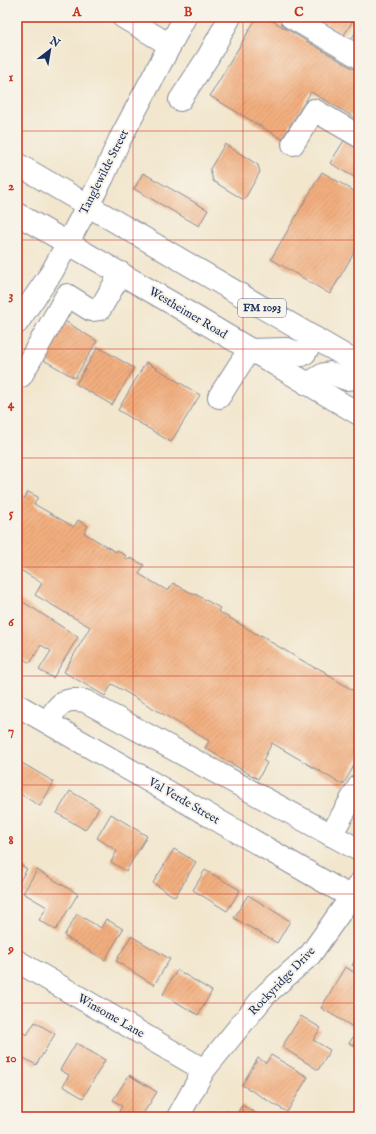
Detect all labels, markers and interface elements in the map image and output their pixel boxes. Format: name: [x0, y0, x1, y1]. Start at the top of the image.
text: A: [72, 4, 83, 21]
text: B: [184, 4, 193, 21]
text: C: [294, 4, 304, 21]
north arrow: [30, 30, 70, 70]
text: N: [46, 33, 63, 51]
text: 1: [9, 69, 14, 86]
street label: Tanglewilde Street: [76, 127, 132, 217]
text: 2: [8, 178, 14, 195]
street label: Westheimer Road: [146, 284, 230, 343]
text: 3: [9, 287, 14, 304]
road number: FM 1093: [238, 299, 286, 317]
text: 4: [8, 396, 15, 413]
text: 5: [9, 505, 14, 522]
text: 6: [8, 614, 14, 631]
text: 7: [8, 723, 14, 740]
street label: Val Verde Street: [145, 774, 222, 827]
text: 8: [8, 832, 14, 849]
text: 9: [7, 941, 14, 958]
street label: Rockyridge Drive: [245, 943, 319, 1018]
street label: Winsome Lane: [75, 991, 148, 1041]
text: 10: [5, 1050, 17, 1067]

